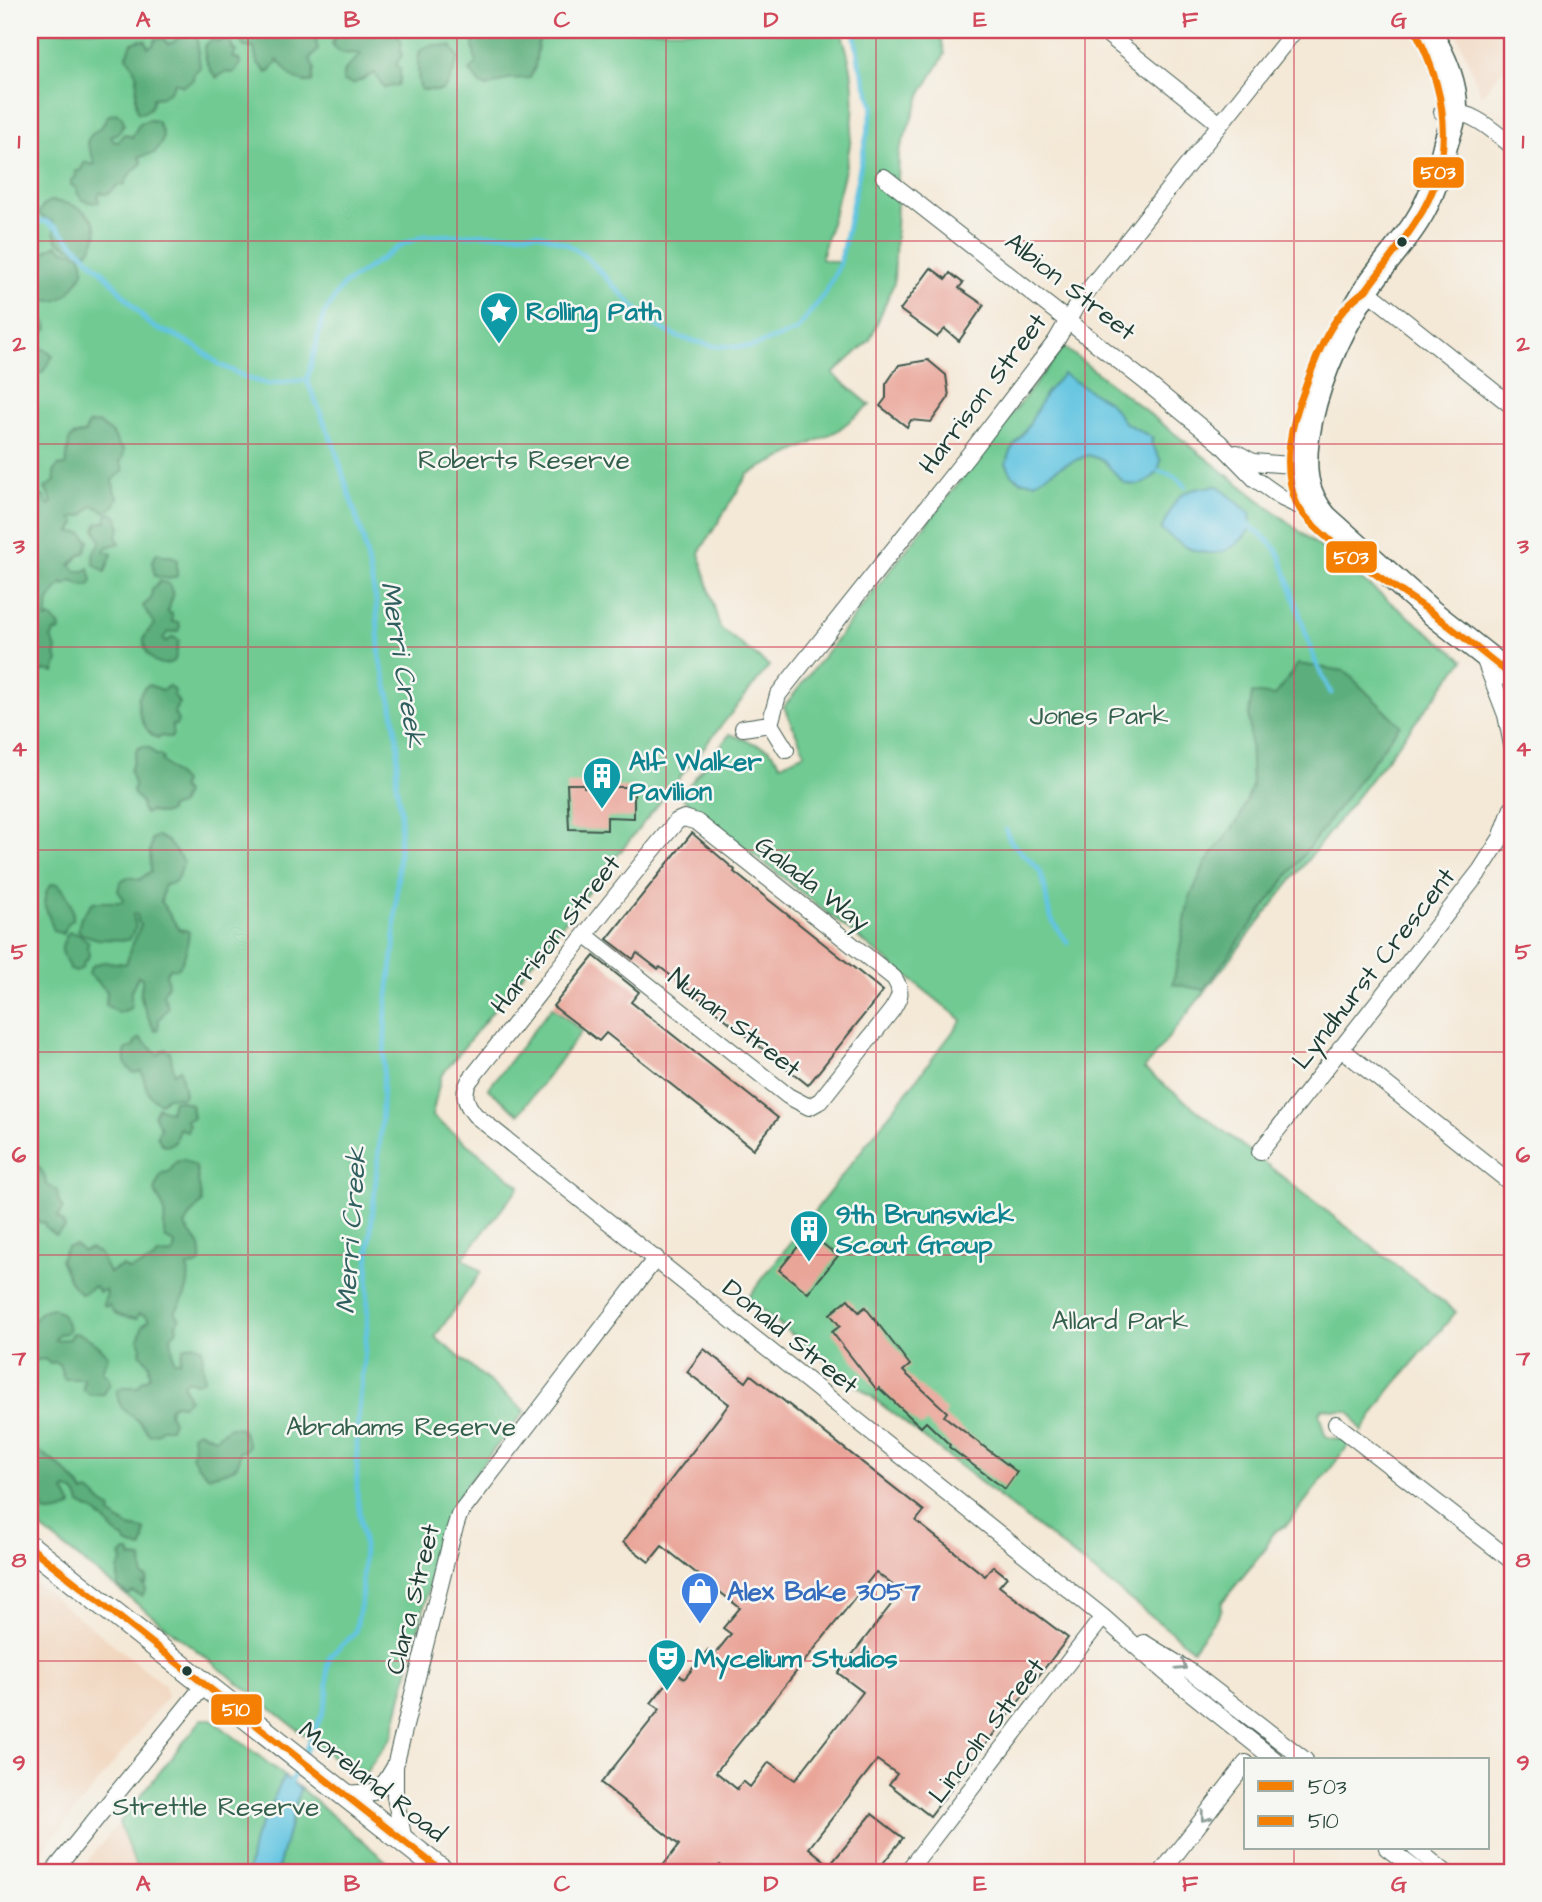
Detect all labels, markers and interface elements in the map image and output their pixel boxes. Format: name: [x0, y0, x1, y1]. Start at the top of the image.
text: A: [136, 4, 151, 36]
text: B: [344, 4, 361, 36]
text: C: [554, 4, 571, 36]
text: D: [764, 4, 779, 36]
text: E: [973, 4, 987, 36]
text: F: [1182, 4, 1199, 36]
text: G: [1391, 4, 1407, 36]
text: 1: [18, 125, 21, 157]
text: 1: [1522, 125, 1525, 157]
line badge: 503: [1412, 156, 1465, 189]
text: 503: [1420, 160, 1456, 187]
street label: Albion Street: [997, 224, 1144, 350]
unlabelled marker: [1395, 235, 1409, 249]
place icon: Rolling Path: [478, 290, 520, 345]
place label: Rolling Path: [526, 294, 662, 333]
street label: Harrison Street: [910, 305, 1056, 481]
text: 2: [11, 328, 26, 360]
text: 2: [1515, 328, 1530, 360]
park label: Roberts Reserve: [418, 442, 630, 478]
text: 3: [12, 530, 25, 562]
text: 3: [1516, 530, 1529, 562]
line badge: 503: [1325, 540, 1378, 574]
text: 503: [1333, 545, 1369, 572]
water label: Merri Creek: [370, 578, 435, 751]
park label: Jones Park: [1029, 698, 1169, 734]
text: 4: [11, 733, 27, 765]
text: 4: [1515, 733, 1531, 765]
place label: Alf Walker Pavilion: [629, 744, 762, 810]
building icon: Alf Walker Pavilion: [581, 755, 623, 810]
street label: Galada Way: [746, 827, 878, 942]
street label: Harrison Street: [482, 847, 630, 1022]
street label: Lyndhurst Crescent: [1284, 860, 1466, 1078]
text: 5: [11, 936, 28, 968]
text: 5: [1515, 936, 1532, 968]
street label: Nunan Street: [661, 960, 809, 1086]
text: 6: [12, 1139, 27, 1171]
text: 6: [1516, 1139, 1531, 1171]
water label: Merri Creek: [326, 1144, 377, 1315]
place label: 9th Brunswick Scout Group: [835, 1197, 1015, 1263]
building icon: 9th Brunswick Scout Group: [788, 1208, 830, 1263]
street label: Donald Street: [715, 1271, 866, 1403]
park label: Allard Park: [1052, 1303, 1188, 1339]
text: 7: [11, 1342, 27, 1374]
text: 7: [1515, 1342, 1531, 1374]
park label: Abrahams Reserve: [286, 1409, 516, 1445]
street label: Clara Street: [377, 1520, 449, 1678]
text: 8: [12, 1544, 27, 1576]
text: 8: [1516, 1544, 1531, 1576]
shop icon: Alex Bake 3057: [679, 1570, 721, 1625]
place label: Alex Bake 3057: [727, 1574, 921, 1610]
theatre icon: Mycelium Studios: [646, 1637, 688, 1692]
place label: Mycelium Studios: [694, 1641, 898, 1680]
street label: Lincoln Street: [920, 1650, 1054, 1811]
one-way arrow: [1174, 1658, 1187, 1671]
unlabelled marker: [180, 1664, 194, 1678]
line badge: 510: [210, 1693, 263, 1726]
text: 510: [222, 1697, 250, 1724]
street label: Moreland Road: [291, 1713, 454, 1851]
text: 9: [12, 1747, 26, 1779]
text: 9: [1516, 1747, 1530, 1779]
legend: [1244, 1758, 1490, 1850]
text: 503: [1308, 1773, 1347, 1802]
park label: Strettle Reserve: [113, 1789, 319, 1825]
text: 510: [1308, 1807, 1339, 1836]
one-way arrow: [1200, 1809, 1213, 1822]
text: A: [136, 1868, 151, 1900]
text: B: [344, 1868, 361, 1900]
text: C: [554, 1868, 571, 1900]
text: D: [764, 1868, 779, 1900]
text: E: [973, 1868, 987, 1900]
text: F: [1182, 1868, 1199, 1900]
text: G: [1391, 1868, 1407, 1900]

